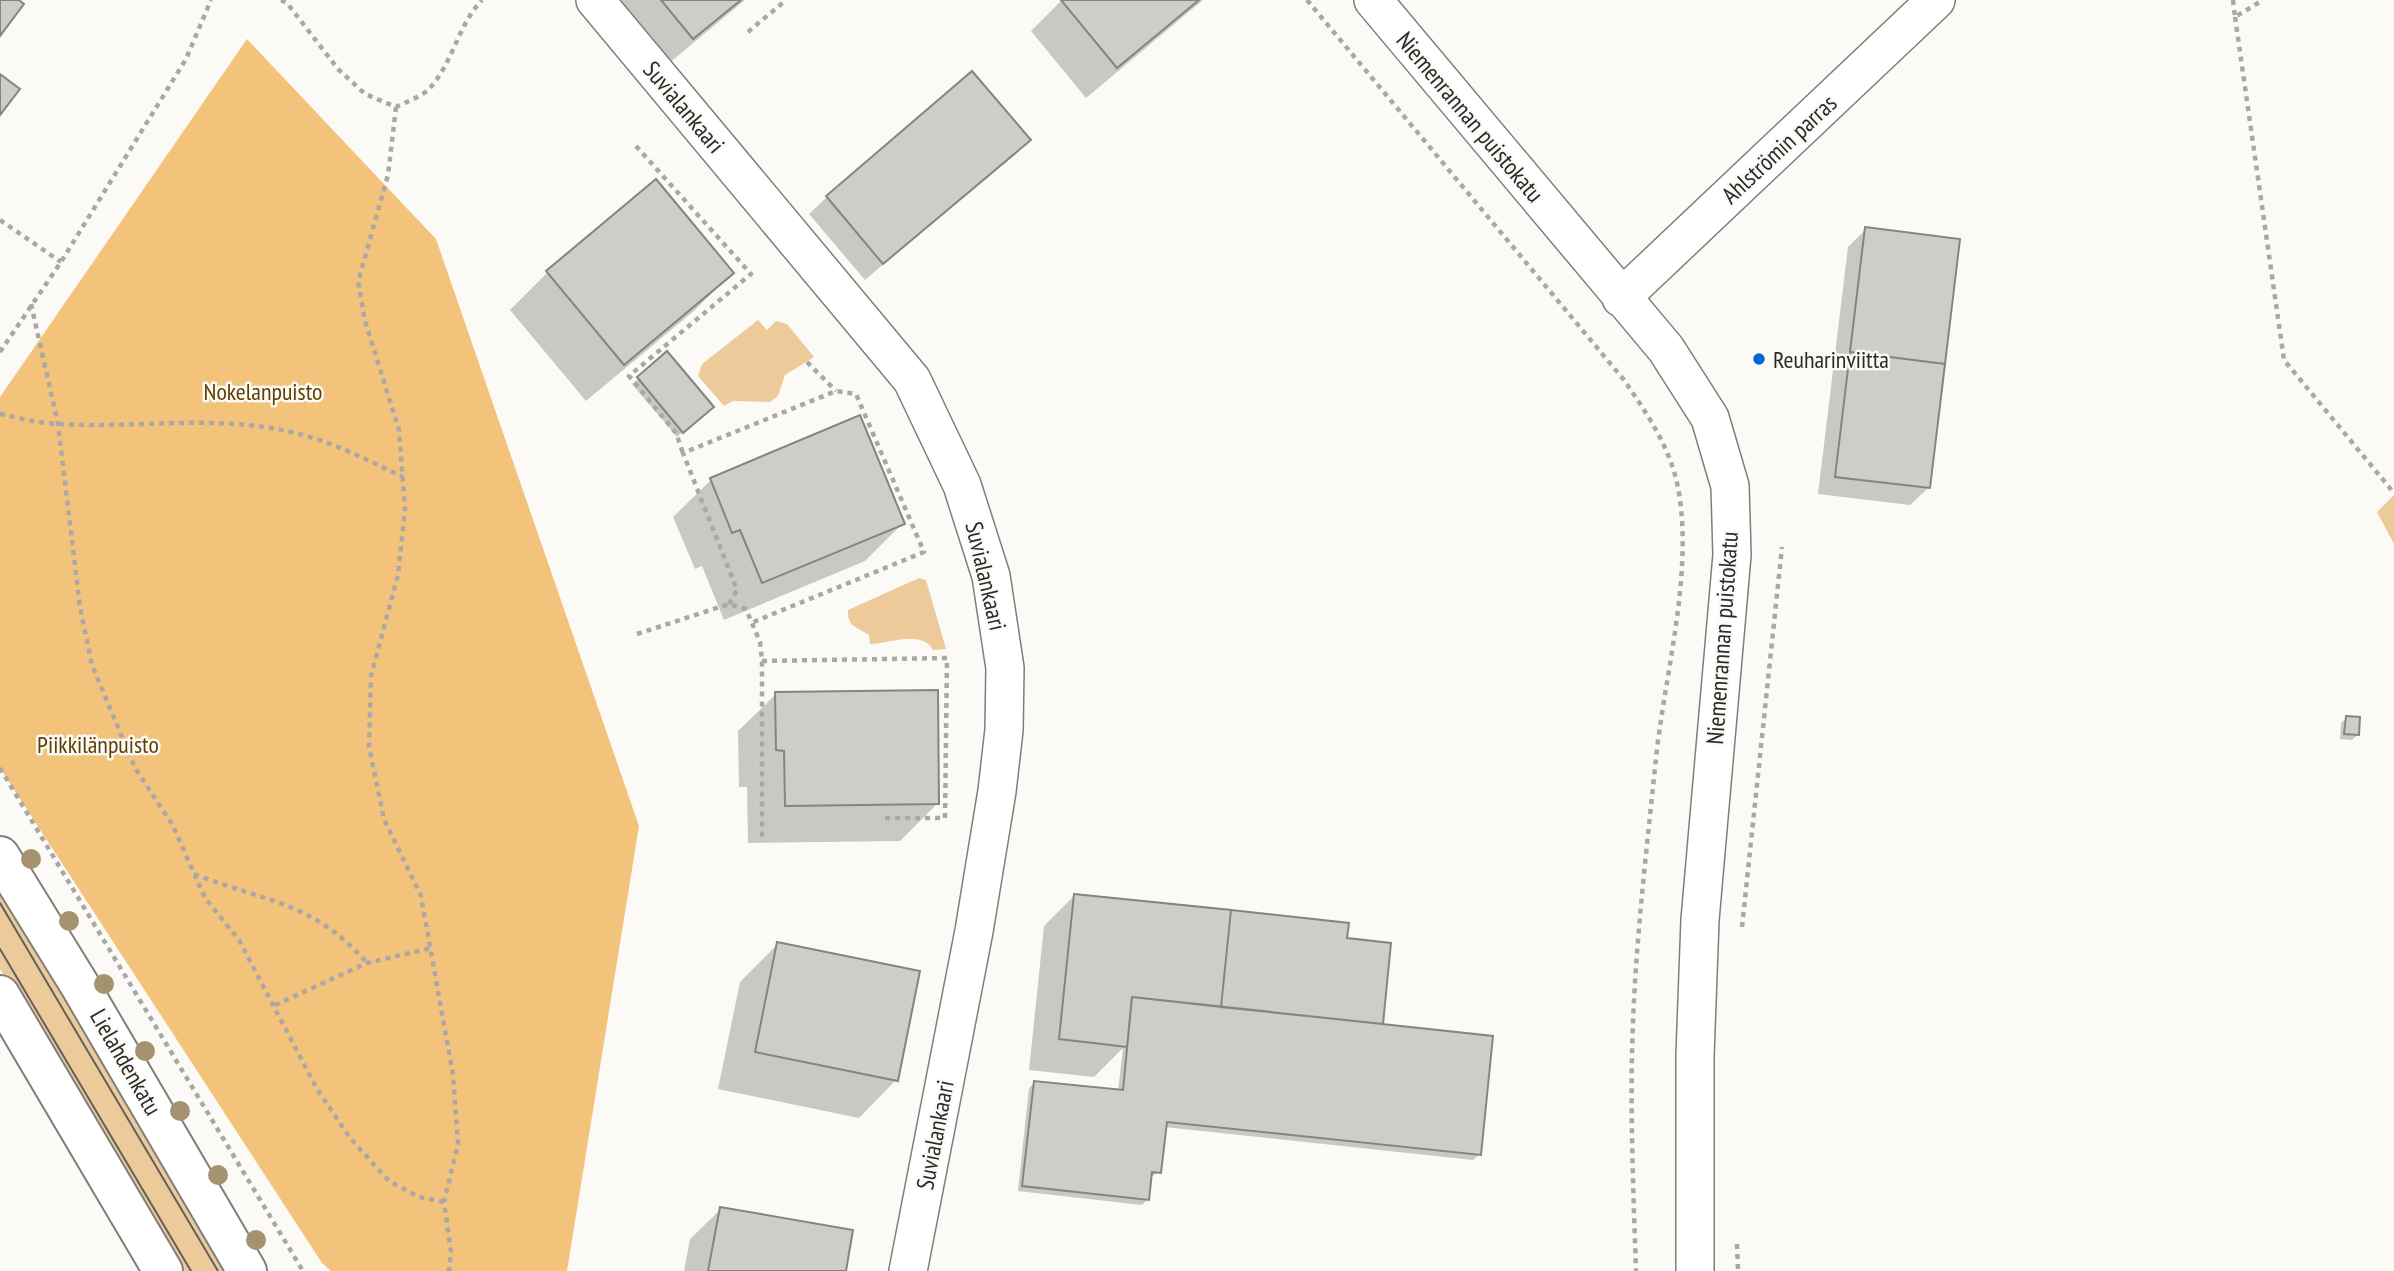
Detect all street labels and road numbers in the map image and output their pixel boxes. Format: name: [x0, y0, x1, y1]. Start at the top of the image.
street label: Niemenrannan puistokatu: [1390, 25, 1550, 209]
street label: Suvialankaari: [637, 55, 731, 159]
street label: Ahlströmin parras: [1715, 88, 1843, 210]
street label: Suvialankaari: [958, 519, 1014, 633]
street label: Niemenrannan puistokatu: [1699, 530, 1745, 746]
street label: Lielahdenkatu: [83, 1003, 169, 1121]
street label: Suvialankaari: [909, 1078, 961, 1192]

